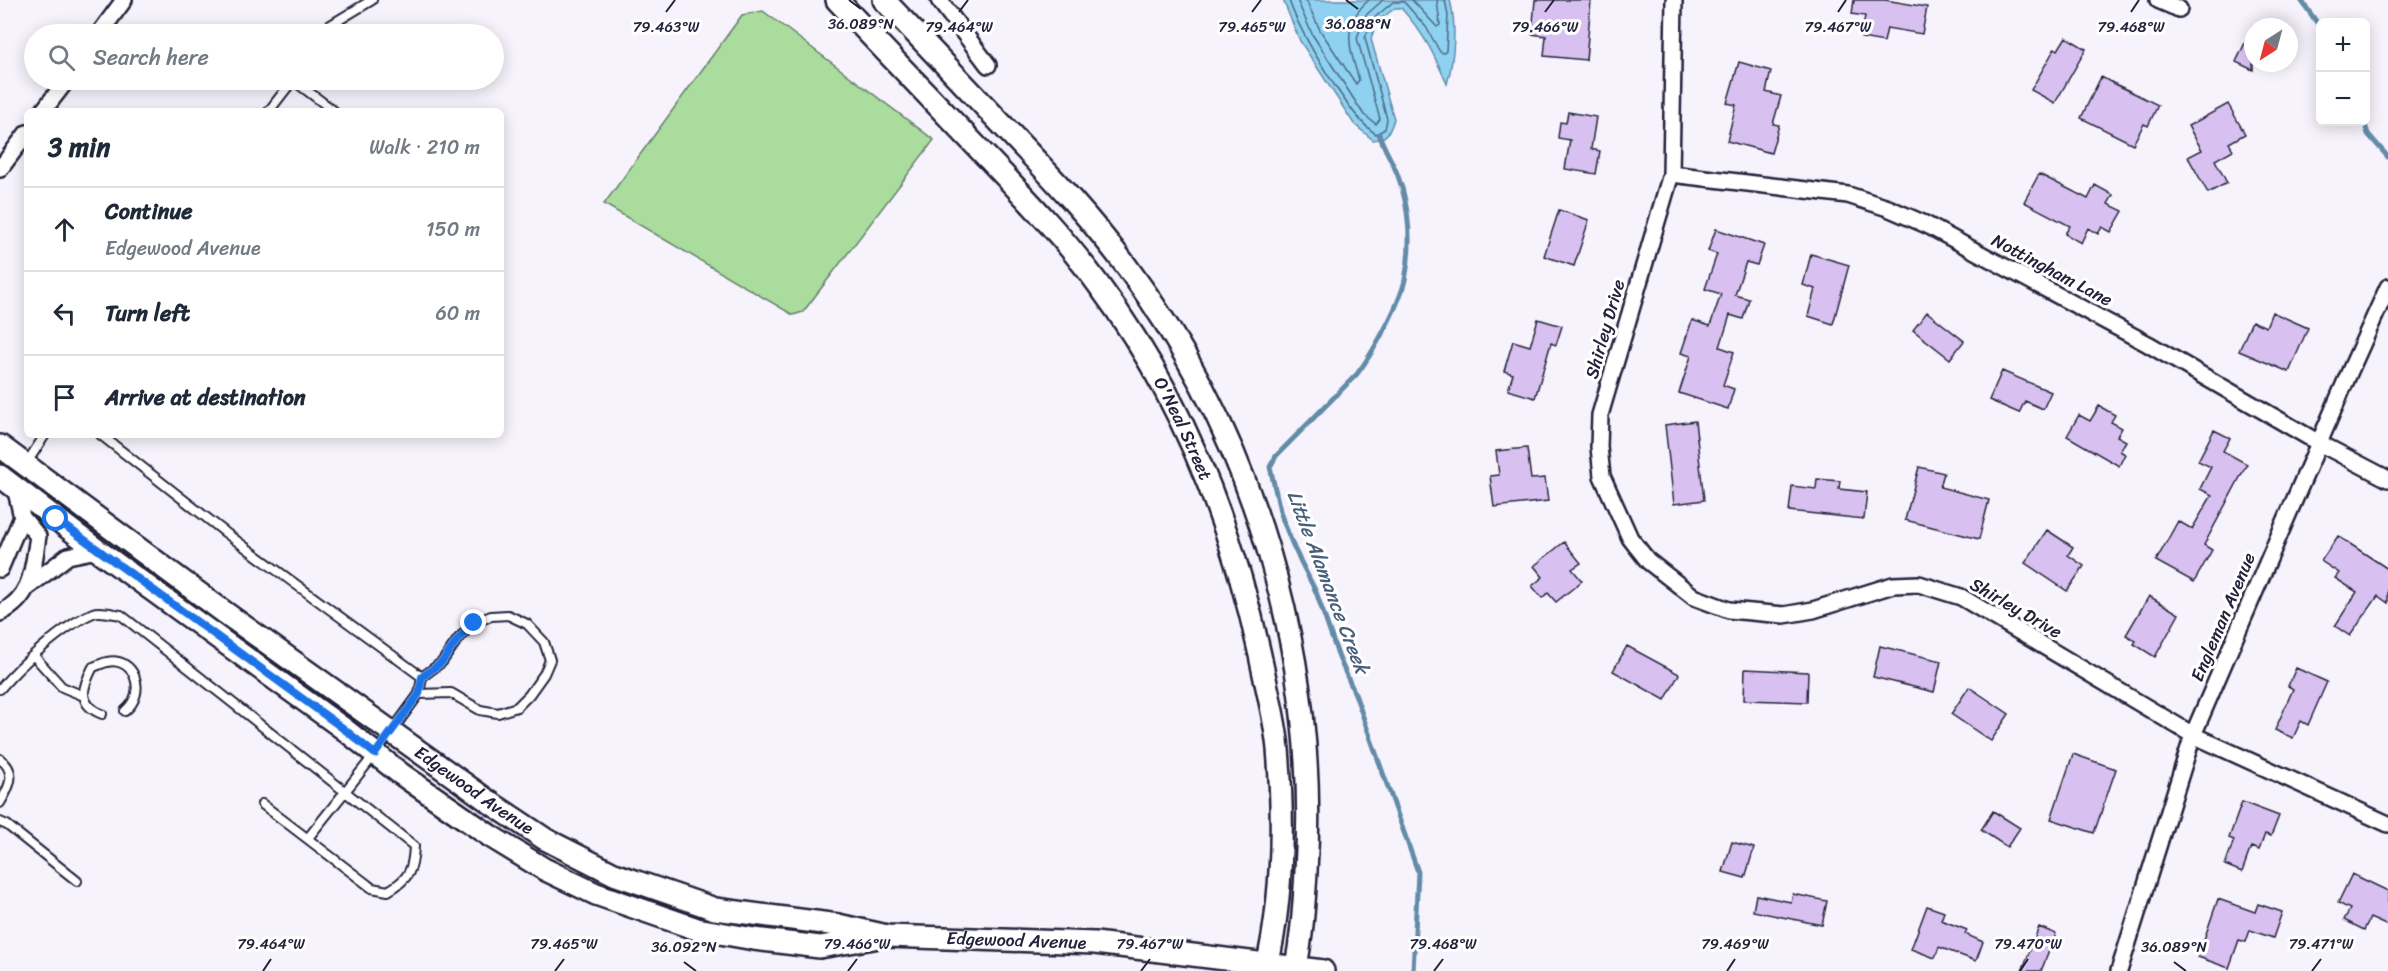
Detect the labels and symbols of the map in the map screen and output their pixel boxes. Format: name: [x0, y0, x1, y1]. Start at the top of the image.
text: 36.089°N: [828, 11, 895, 37]
text: 36.088°N: [1325, 11, 1391, 37]
text: 79.463°W: [633, 14, 700, 40]
text: 79.464°W: [925, 14, 993, 40]
text: 79.465°W: [1218, 14, 1286, 40]
text: 79.466°W: [1512, 14, 1579, 40]
text: 79.467°W: [1805, 14, 1872, 40]
text: 79.468°W: [2097, 14, 2165, 40]
north arrow: [2244, 18, 2298, 72]
street label: Nottingham Lane: [1986, 225, 2118, 315]
street label: Shirley Drive: [1576, 275, 1634, 383]
street label: O'Neal Street: [1145, 371, 1221, 485]
water label: Little Alamance Creek: [1277, 485, 1380, 681]
route start: [42, 505, 68, 531]
street label: Engleman Avenue: [2181, 547, 2265, 687]
street label: Shirley Drive: [1964, 569, 2068, 647]
route end: [460, 609, 486, 635]
street label: Edgewood Avenue: [408, 737, 541, 844]
street label: Edgewood Avenue: [946, 922, 1087, 959]
text: 79.464°W: [237, 931, 305, 957]
text: 79.465°W: [530, 931, 598, 957]
text: 79.466°W: [824, 931, 891, 957]
text: 79.467°W: [1117, 931, 1184, 957]
text: 79.468°W: [1409, 931, 1477, 957]
text: 79.469°W: [1701, 931, 1769, 957]
text: 79.470°W: [1994, 931, 2062, 957]
text: 79.471°W: [2289, 931, 2354, 957]
text: 36.092°N: [651, 934, 717, 960]
text: 36.089°N: [2141, 934, 2208, 960]

